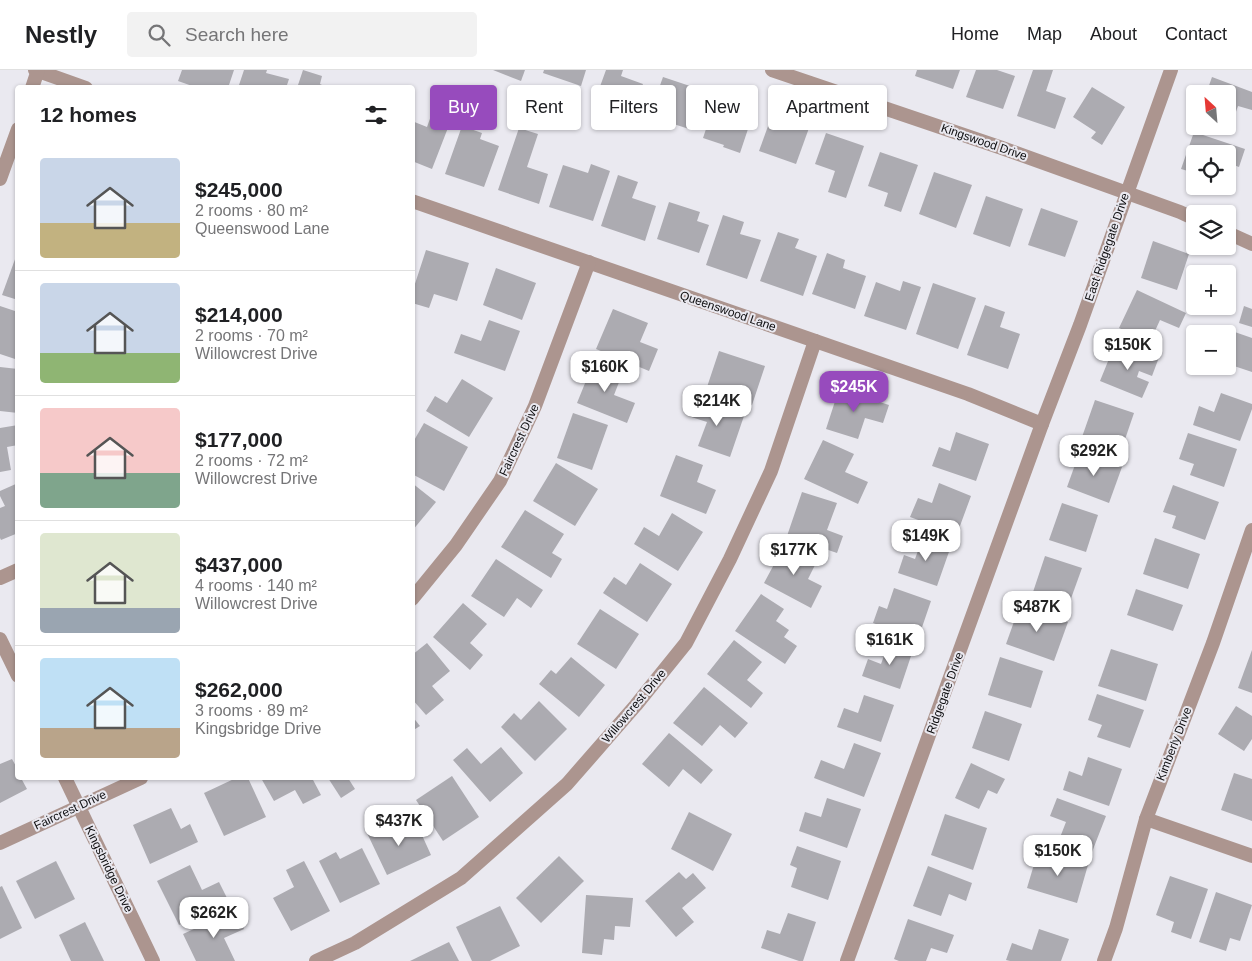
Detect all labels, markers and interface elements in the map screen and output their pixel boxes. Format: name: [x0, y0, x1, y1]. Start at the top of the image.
search box: [127, 12, 477, 57]
text: Nestly: [25, 21, 97, 48]
icon: search: [145, 21, 173, 49]
text: Search here: [185, 24, 289, 45]
text: Home: [951, 24, 999, 44]
text: Map: [1027, 24, 1062, 44]
text: About: [1090, 24, 1137, 44]
text: Contact: [1165, 24, 1227, 44]
chip: Buy: [430, 85, 497, 130]
chip: Rent: [507, 85, 581, 130]
chip: Filters: [591, 85, 676, 130]
chip: New: [686, 85, 758, 130]
chip: Apartment: [768, 85, 887, 130]
north arrow: [1186, 85, 1236, 135]
map controls: [1186, 85, 1236, 375]
icon: filters: [362, 101, 390, 129]
text: 12 homes: [40, 103, 137, 126]
street label: Kingswood Drive: [939, 121, 1029, 163]
button: locate: [1186, 145, 1236, 195]
icon: home: [80, 178, 140, 238]
text: $245,000: [195, 178, 283, 201]
street label: East Ridgegate Drive: [1082, 191, 1132, 303]
text: 2 rooms · 80 m²: [195, 202, 308, 219]
button: layers: [1186, 205, 1236, 255]
text: Queenswood Lane: [195, 220, 329, 237]
button: +: [1186, 265, 1236, 315]
street label: Queenswood Lane: [678, 288, 778, 334]
icon: home: [80, 303, 140, 363]
text: $214,000: [195, 303, 283, 326]
button: −: [1186, 325, 1236, 375]
text: 2 rooms · 70 m²: [195, 327, 308, 344]
pin: $150K: [1093, 328, 1163, 371]
text: $150K: [1104, 336, 1152, 353]
text: Willowcrest Drive: [195, 345, 318, 362]
pin: $160K: [570, 350, 640, 393]
text: $160K: [581, 358, 629, 375]
pin: $245K: [819, 370, 889, 413]
text: $245K: [830, 378, 878, 395]
pin: $214K: [682, 384, 752, 427]
text: $214K: [693, 392, 741, 409]
street label: Faircrest Drive: [496, 401, 542, 478]
icon: home: [80, 428, 140, 488]
text: $177,000: [195, 428, 283, 451]
pin: $292K: [1059, 434, 1129, 477]
text: $292K: [1070, 442, 1118, 459]
text: 2 rooms · 72 m²: [195, 452, 308, 469]
text: Willowcrest Drive: [195, 470, 318, 487]
pin: $149K: [891, 520, 961, 562]
text: $149K: [902, 527, 950, 544]
pin: $177K: [759, 534, 829, 576]
text: $177K: [770, 541, 818, 558]
icon: home: [80, 553, 140, 613]
text: $437,000: [195, 553, 283, 576]
text: 4 rooms · 140 m²: [195, 577, 317, 594]
pin: $487K: [1002, 590, 1072, 633]
text: Willowcrest Drive: [195, 595, 318, 612]
text: $487K: [1013, 598, 1061, 615]
pin: $161K: [855, 624, 925, 666]
text: $161K: [866, 631, 914, 648]
street label: Ridgegate Drive: [924, 650, 966, 736]
street label: Willowcrest Drive: [599, 666, 669, 746]
icon: home: [80, 678, 140, 738]
text: $262,000: [195, 678, 283, 701]
text: 3 rooms · 89 m²: [195, 702, 308, 719]
street label: Kimberly Drive: [1153, 705, 1195, 783]
text: Kingsbridge Drive: [195, 720, 321, 737]
street label: Faircrest Drive: [32, 787, 109, 833]
pin: $437K: [364, 804, 434, 847]
text: $437K: [375, 812, 423, 829]
street label: Kingsbridge Drive: [82, 823, 136, 915]
pin: $150K: [1023, 834, 1093, 877]
text: $150K: [1034, 842, 1082, 859]
pin: $262K: [179, 896, 249, 939]
text: $262K: [190, 904, 238, 921]

